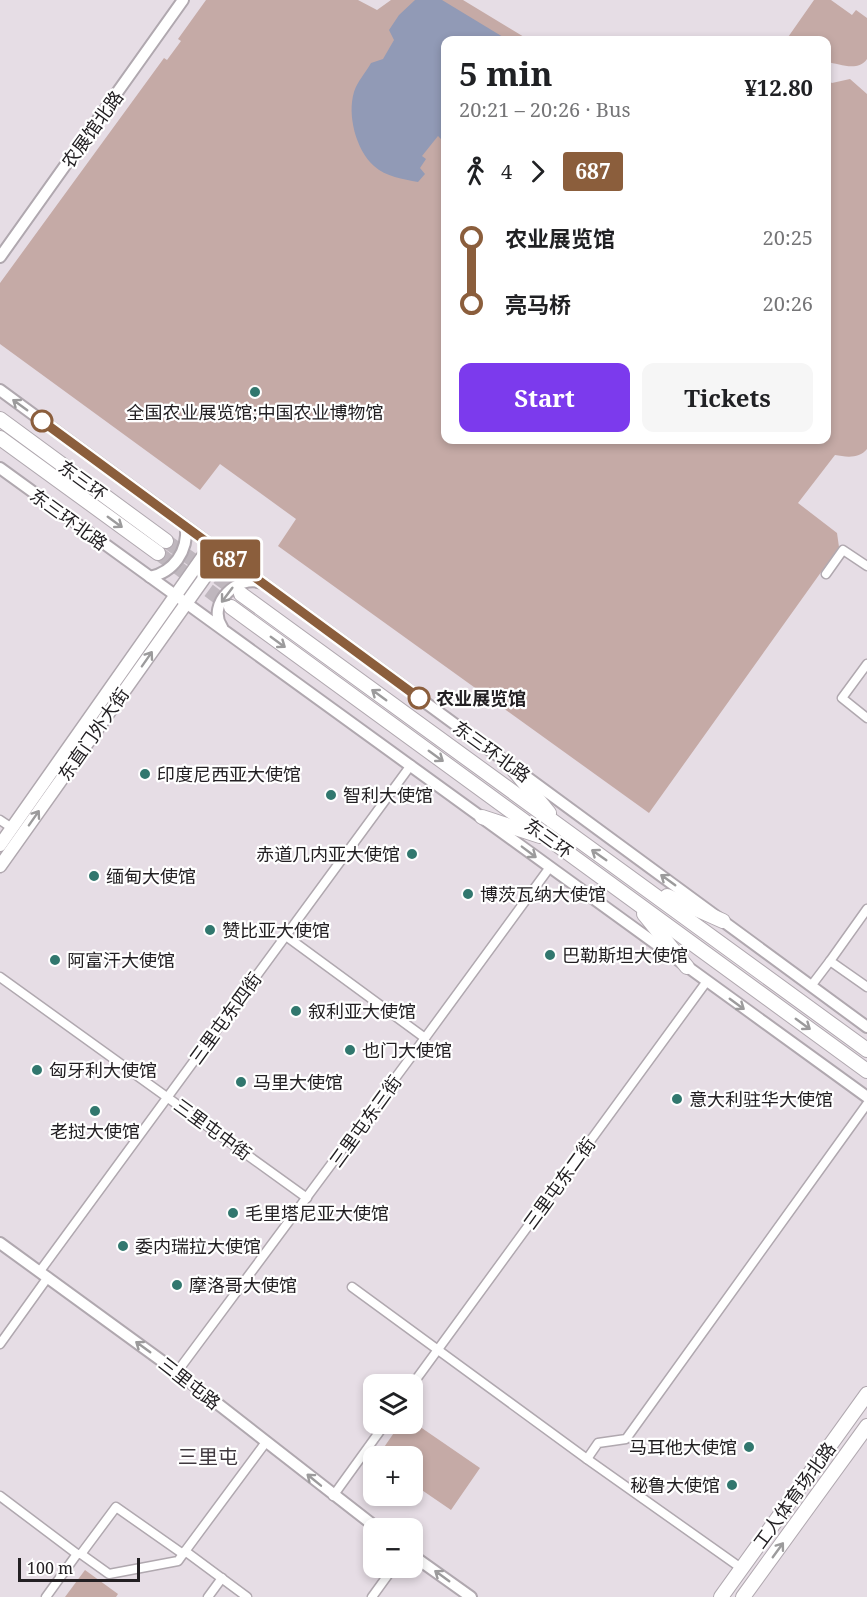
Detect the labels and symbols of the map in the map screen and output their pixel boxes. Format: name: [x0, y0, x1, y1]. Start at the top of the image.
street label: 农展馆北路: [56, 86, 128, 172]
marker: 全国农业展览馆;中国农业博物馆: [248, 385, 262, 399]
one-way arrow: [13, 399, 29, 411]
place label: 全国农业展览馆;中国农业博物馆: [126, 400, 384, 424]
unlabelled marker: [31, 410, 53, 432]
street label: 东三环: [54, 454, 112, 506]
street label: 东三环北路: [26, 483, 112, 555]
one-way arrow: [107, 516, 123, 528]
line badge: 687: [196, 540, 264, 578]
one-way arrow: [221, 587, 234, 603]
one-way arrow: [270, 636, 286, 648]
one-way arrow: [141, 651, 153, 668]
street label: 东直门外大街: [52, 683, 134, 785]
place label: 农业展览馆: [436, 686, 526, 710]
marker: 农业展览馆: [408, 687, 430, 709]
one-way arrow: [371, 689, 387, 701]
street label: 东三环北路: [449, 715, 535, 787]
one-way arrow: [428, 750, 444, 762]
place label: 印度尼西亚大使馆: [157, 762, 301, 786]
marker: 印度尼西亚大使馆: [138, 767, 152, 781]
place label: 智利大使馆: [343, 783, 433, 807]
marker: 智利大使馆: [324, 788, 338, 802]
one-way arrow: [28, 811, 40, 827]
street label: 东三环: [520, 812, 578, 864]
place label: 赤道几内亚大使馆: [256, 842, 400, 866]
one-way arrow: [520, 845, 536, 858]
marker: 赤道几内亚大使馆: [405, 847, 419, 861]
one-way arrow: [591, 849, 608, 861]
place label: 缅甸大使馆: [106, 864, 196, 888]
marker: 缅甸大使馆: [87, 869, 101, 883]
one-way arrow: [660, 874, 676, 886]
place label: 博茨瓦纳大使馆: [480, 882, 606, 906]
marker: 博茨瓦纳大使馆: [461, 887, 475, 901]
place label: 赞比亚大使馆: [222, 918, 330, 942]
marker: 赞比亚大使馆: [203, 923, 217, 937]
place label: 巴勒斯坦大使馆: [562, 943, 688, 967]
place label: 阿富汗大使馆: [67, 948, 175, 972]
marker: 巴勒斯坦大使馆: [543, 948, 557, 962]
marker: 阿富汗大使馆: [48, 953, 62, 967]
street label: 三里屯东四街: [184, 967, 266, 1069]
one-way arrow: [729, 997, 745, 1010]
place label: 叙利亚大使馆: [308, 999, 416, 1023]
marker: 叙利亚大使馆: [289, 1004, 303, 1018]
one-way arrow: [795, 1018, 811, 1030]
place label: 也门大使馆: [362, 1038, 452, 1062]
marker: 也门大使馆: [343, 1043, 357, 1057]
place label: 匈牙利大使馆: [49, 1058, 157, 1082]
marker: 匈牙利大使馆: [30, 1063, 44, 1077]
place label: 马里大使馆: [253, 1070, 343, 1094]
street label: 三里屯东三街: [324, 1070, 406, 1172]
marker: 马里大使馆: [234, 1075, 248, 1089]
place label: 意大利驻华大使馆: [689, 1087, 833, 1111]
marker: 意大利驻华大使馆: [670, 1092, 684, 1106]
street label: 三里屯中街: [170, 1093, 256, 1165]
marker: 老挝大使馆: [88, 1104, 102, 1118]
place label: 老挝大使馆: [50, 1119, 140, 1143]
street label: 三里屯东二街: [518, 1132, 600, 1234]
place label: 毛里塔尼亚大使馆: [245, 1201, 389, 1225]
marker: 毛里塔尼亚大使馆: [226, 1206, 240, 1220]
place label: 委内瑞拉大使馆: [135, 1234, 261, 1258]
marker: 委内瑞拉大使馆: [116, 1239, 130, 1253]
place label: 摩洛哥大使馆: [189, 1273, 297, 1297]
marker: 摩洛哥大使馆: [170, 1278, 184, 1292]
one-way arrow: [136, 1341, 152, 1353]
street label: 三里屯路: [154, 1351, 226, 1415]
place label: 马耳他大使馆: [629, 1435, 737, 1459]
street label: 工人体育场北路: [747, 1437, 841, 1553]
marker: 马耳他大使馆: [742, 1440, 756, 1454]
district label: 三里屯: [178, 1443, 238, 1470]
place label: 秘鲁大使馆: [630, 1473, 720, 1497]
one-way arrow: [306, 1474, 322, 1487]
marker: 秘鲁大使馆: [725, 1478, 739, 1492]
one-way arrow: [771, 1542, 784, 1558]
scale bar: [18, 1555, 140, 1582]
one-way arrow: [434, 1570, 450, 1582]

